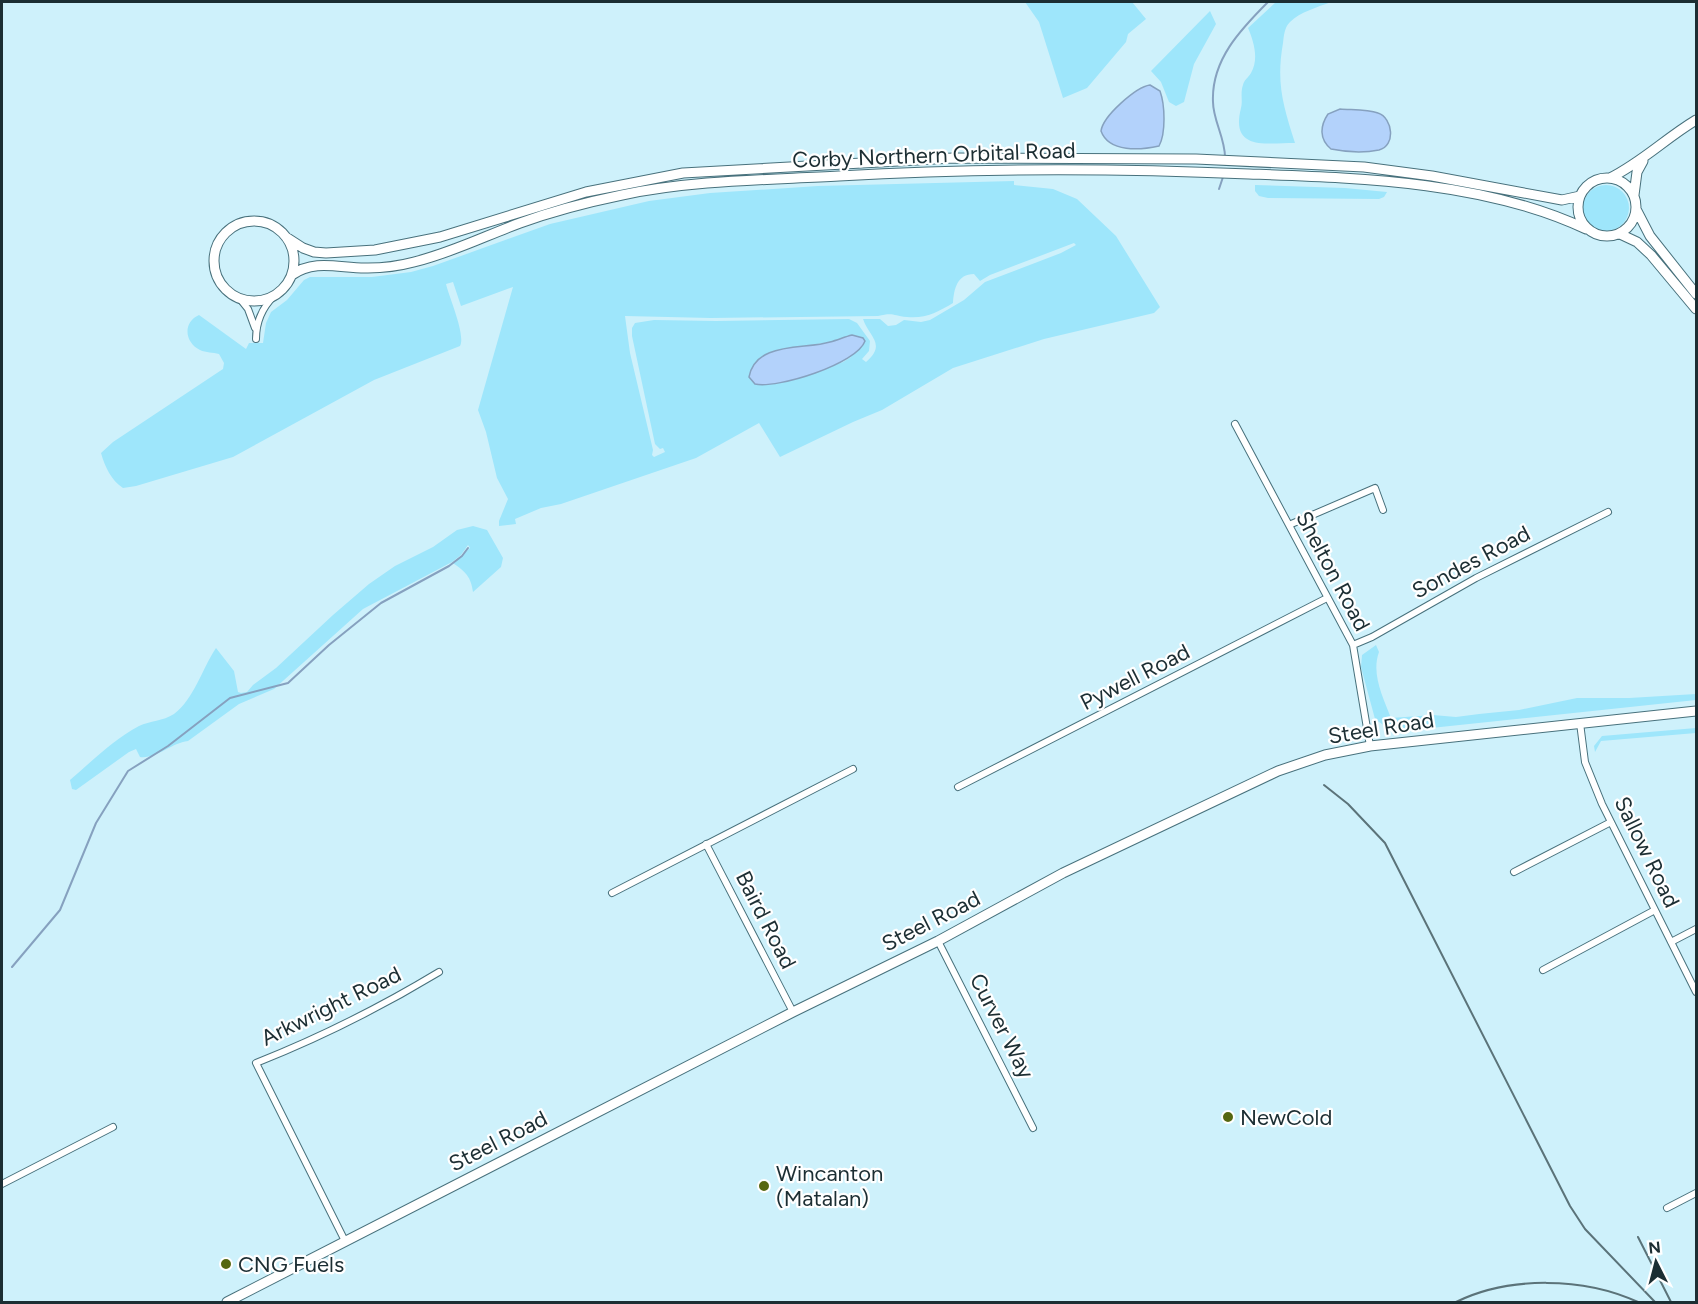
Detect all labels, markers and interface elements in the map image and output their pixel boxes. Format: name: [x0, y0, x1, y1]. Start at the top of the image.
street label: Corby Northern Orbital Road: [792, 137, 1076, 173]
street label: Shelton Road: [1290, 506, 1376, 636]
street label: Sondes Road: [1407, 520, 1535, 604]
street label: Pywell Road: [1076, 638, 1194, 716]
street label: Steel Road: [1326, 706, 1436, 750]
street label: Sallow Road: [1609, 792, 1685, 912]
street label: Baird Road: [730, 867, 802, 973]
street label: Steel Road: [877, 885, 985, 957]
street label: Arkwright Road: [257, 960, 405, 1052]
street label: Curver Way: [964, 969, 1040, 1084]
place label: NewCold: [1240, 1104, 1332, 1131]
street label: Steel Road: [444, 1105, 552, 1177]
marker: NewCold: [1221, 1110, 1235, 1124]
place label: Wincanton (Matalan): [776, 1160, 883, 1212]
marker: Wincanton (Matalan): [757, 1179, 771, 1193]
north arrow: [1626, 1232, 1686, 1292]
text: N: [1647, 1237, 1662, 1258]
place label: CNG Fuels: [238, 1251, 344, 1278]
marker: CNG Fuels: [219, 1257, 233, 1271]

